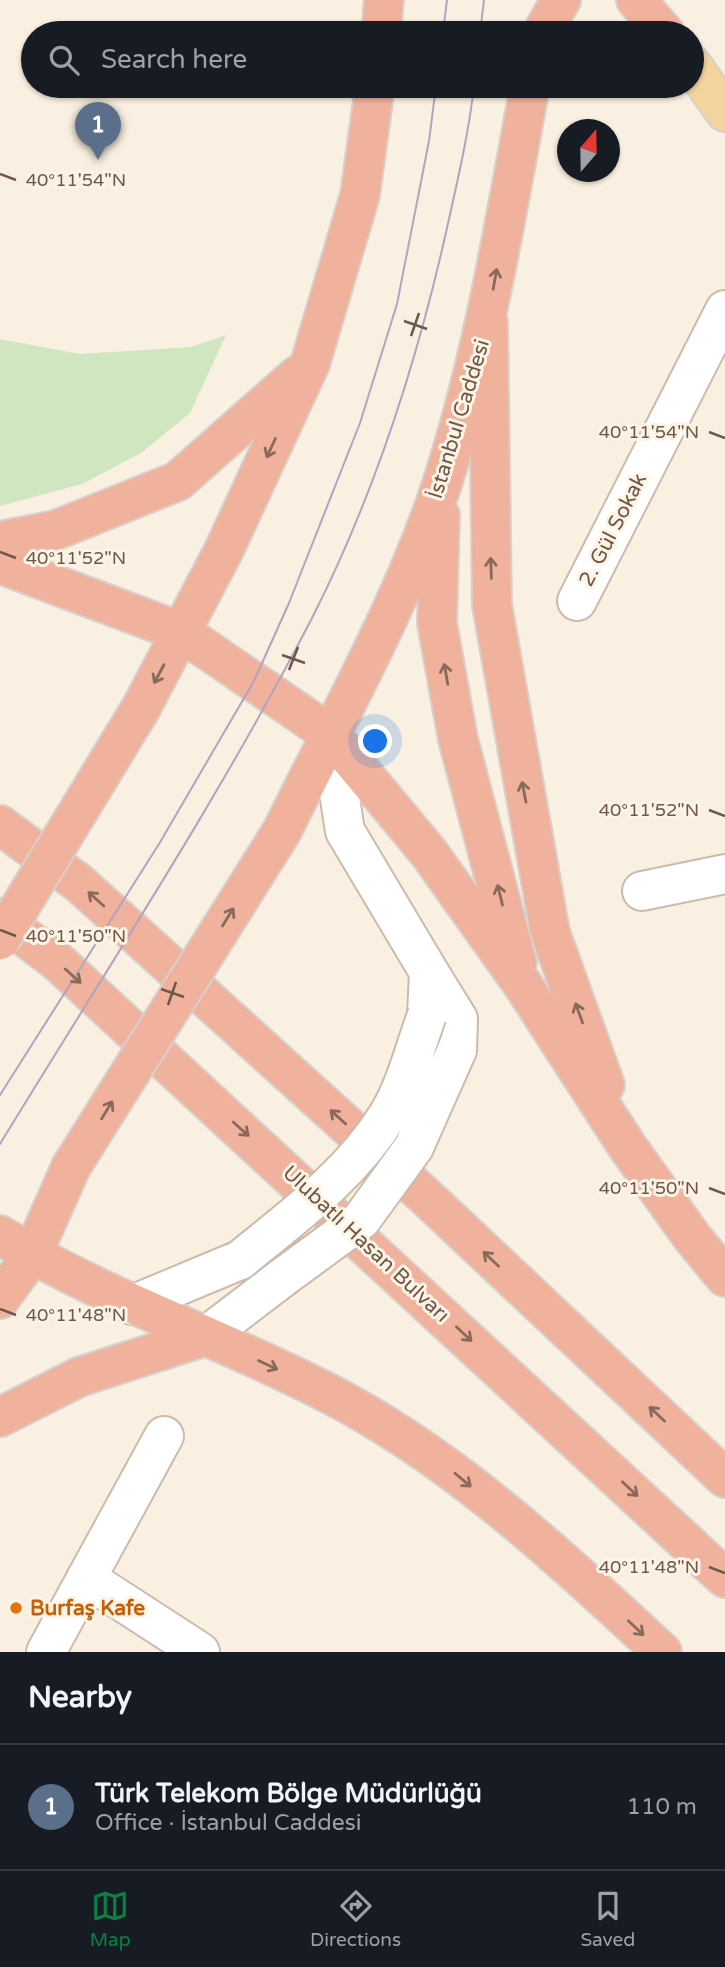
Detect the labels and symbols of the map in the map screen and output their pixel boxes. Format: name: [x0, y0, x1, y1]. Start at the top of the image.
pin: 1: [75, 102, 121, 160]
north arrow: [557, 119, 620, 182]
text: 40°11'54"N: [26, 169, 126, 191]
one-way arrow: [489, 268, 502, 291]
street label: İstanbul Caddesi: [423, 336, 495, 502]
text: 40°11'54"N: [599, 421, 699, 443]
one-way arrow: [264, 437, 277, 458]
street label: 2. Gül Sokak: [574, 469, 652, 591]
text: 40°11'52"N: [26, 547, 126, 569]
one-way arrow: [484, 556, 497, 579]
one-way arrow: [152, 663, 166, 684]
one-way arrow: [439, 663, 453, 686]
your location: [358, 724, 392, 758]
one-way arrow: [517, 781, 530, 804]
text: 40°11'52"N: [599, 799, 699, 821]
one-way arrow: [493, 884, 507, 907]
one-way arrow: [87, 891, 105, 907]
one-way arrow: [221, 908, 236, 927]
text: 40°11'50"N: [26, 925, 126, 947]
one-way arrow: [64, 968, 82, 984]
one-way arrow: [572, 1002, 584, 1024]
one-way arrow: [100, 1100, 114, 1120]
one-way arrow: [330, 1109, 347, 1126]
one-way arrow: [232, 1121, 249, 1138]
street label: Ulubatlı Hasan Bulvarı: [278, 1160, 454, 1328]
text: 40°11'50"N: [599, 1177, 699, 1199]
one-way arrow: [483, 1250, 500, 1267]
text: 40°11'48"N: [26, 1304, 126, 1326]
one-way arrow: [455, 1326, 472, 1343]
one-way arrow: [257, 1358, 278, 1372]
one-way arrow: [649, 1406, 666, 1423]
one-way arrow: [454, 1472, 472, 1488]
one-way arrow: [621, 1481, 638, 1498]
text: 40°11'48"N: [599, 1556, 699, 1578]
place label: Burfaş Kafe: [30, 1596, 145, 1621]
marker: Burfaş Kafe: [8, 1600, 24, 1616]
one-way arrow: [627, 1620, 645, 1636]

